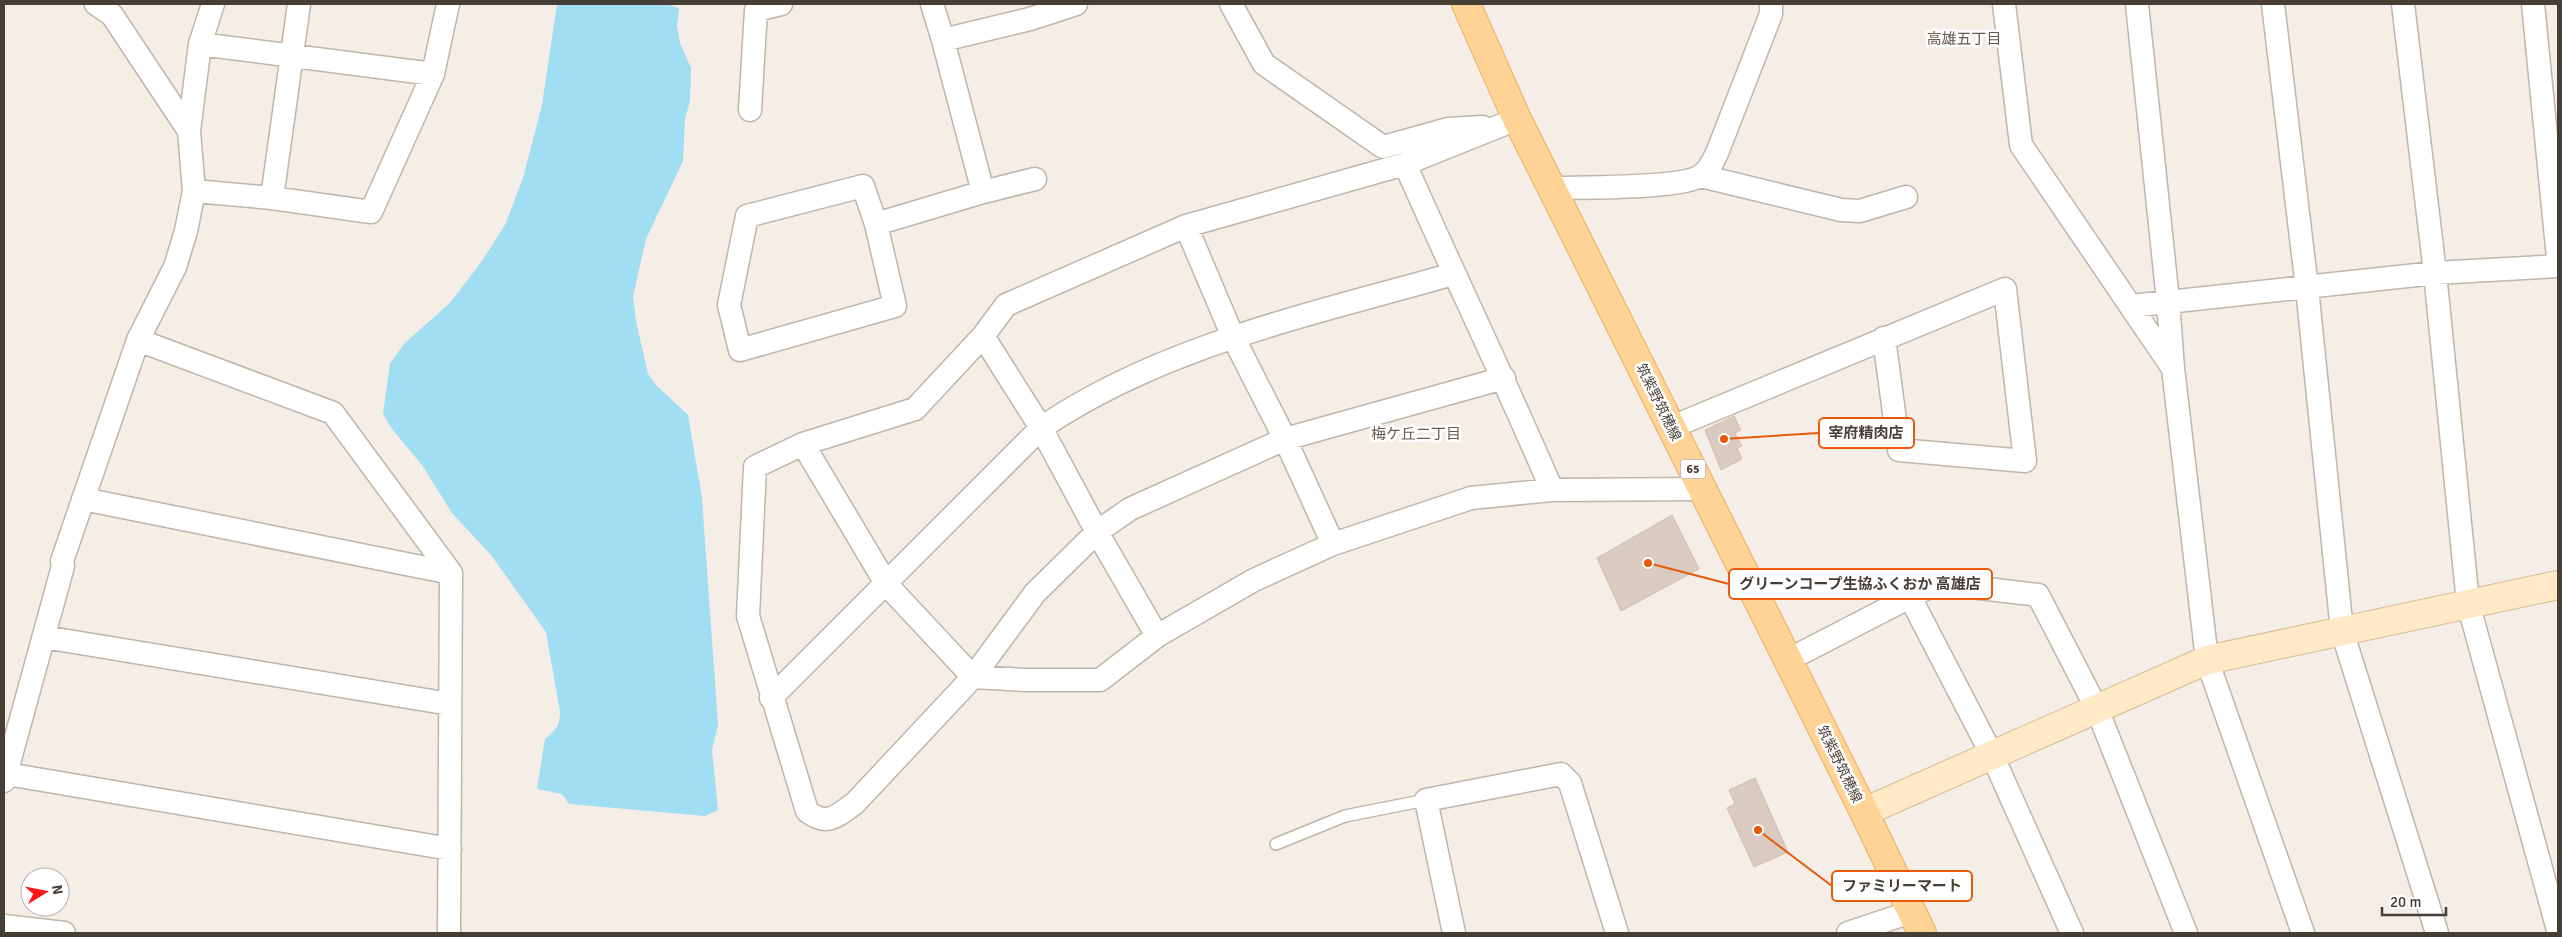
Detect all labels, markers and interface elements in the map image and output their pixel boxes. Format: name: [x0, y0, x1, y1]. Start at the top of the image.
district label: 高雄五丁目: [1926, 30, 2002, 48]
street label: 筑紫野筑穂線: [1632, 361, 1685, 444]
callout: 宰府精肉店: [1819, 418, 1914, 448]
text: 宰府精肉店: [1828, 424, 1904, 442]
district label: 梅ケ丘二丁目: [1371, 425, 1461, 443]
road number: 65: [1680, 459, 1706, 478]
callout: グリーンコープ生協ふくおか 高雄店: [1729, 569, 1992, 599]
text: グリーンコープ生協ふくおか 高雄店: [1739, 575, 1981, 593]
street label: 筑紫野筑穂線: [1813, 723, 1866, 806]
north arrow: [20, 867, 70, 917]
callout: ファミリーマート: [1832, 871, 1972, 901]
text: ファミリーマート: [1842, 877, 1962, 895]
text: N: [48, 884, 67, 896]
scale bar: [2382, 884, 2446, 916]
text: 20 m: [2390, 893, 2421, 911]

